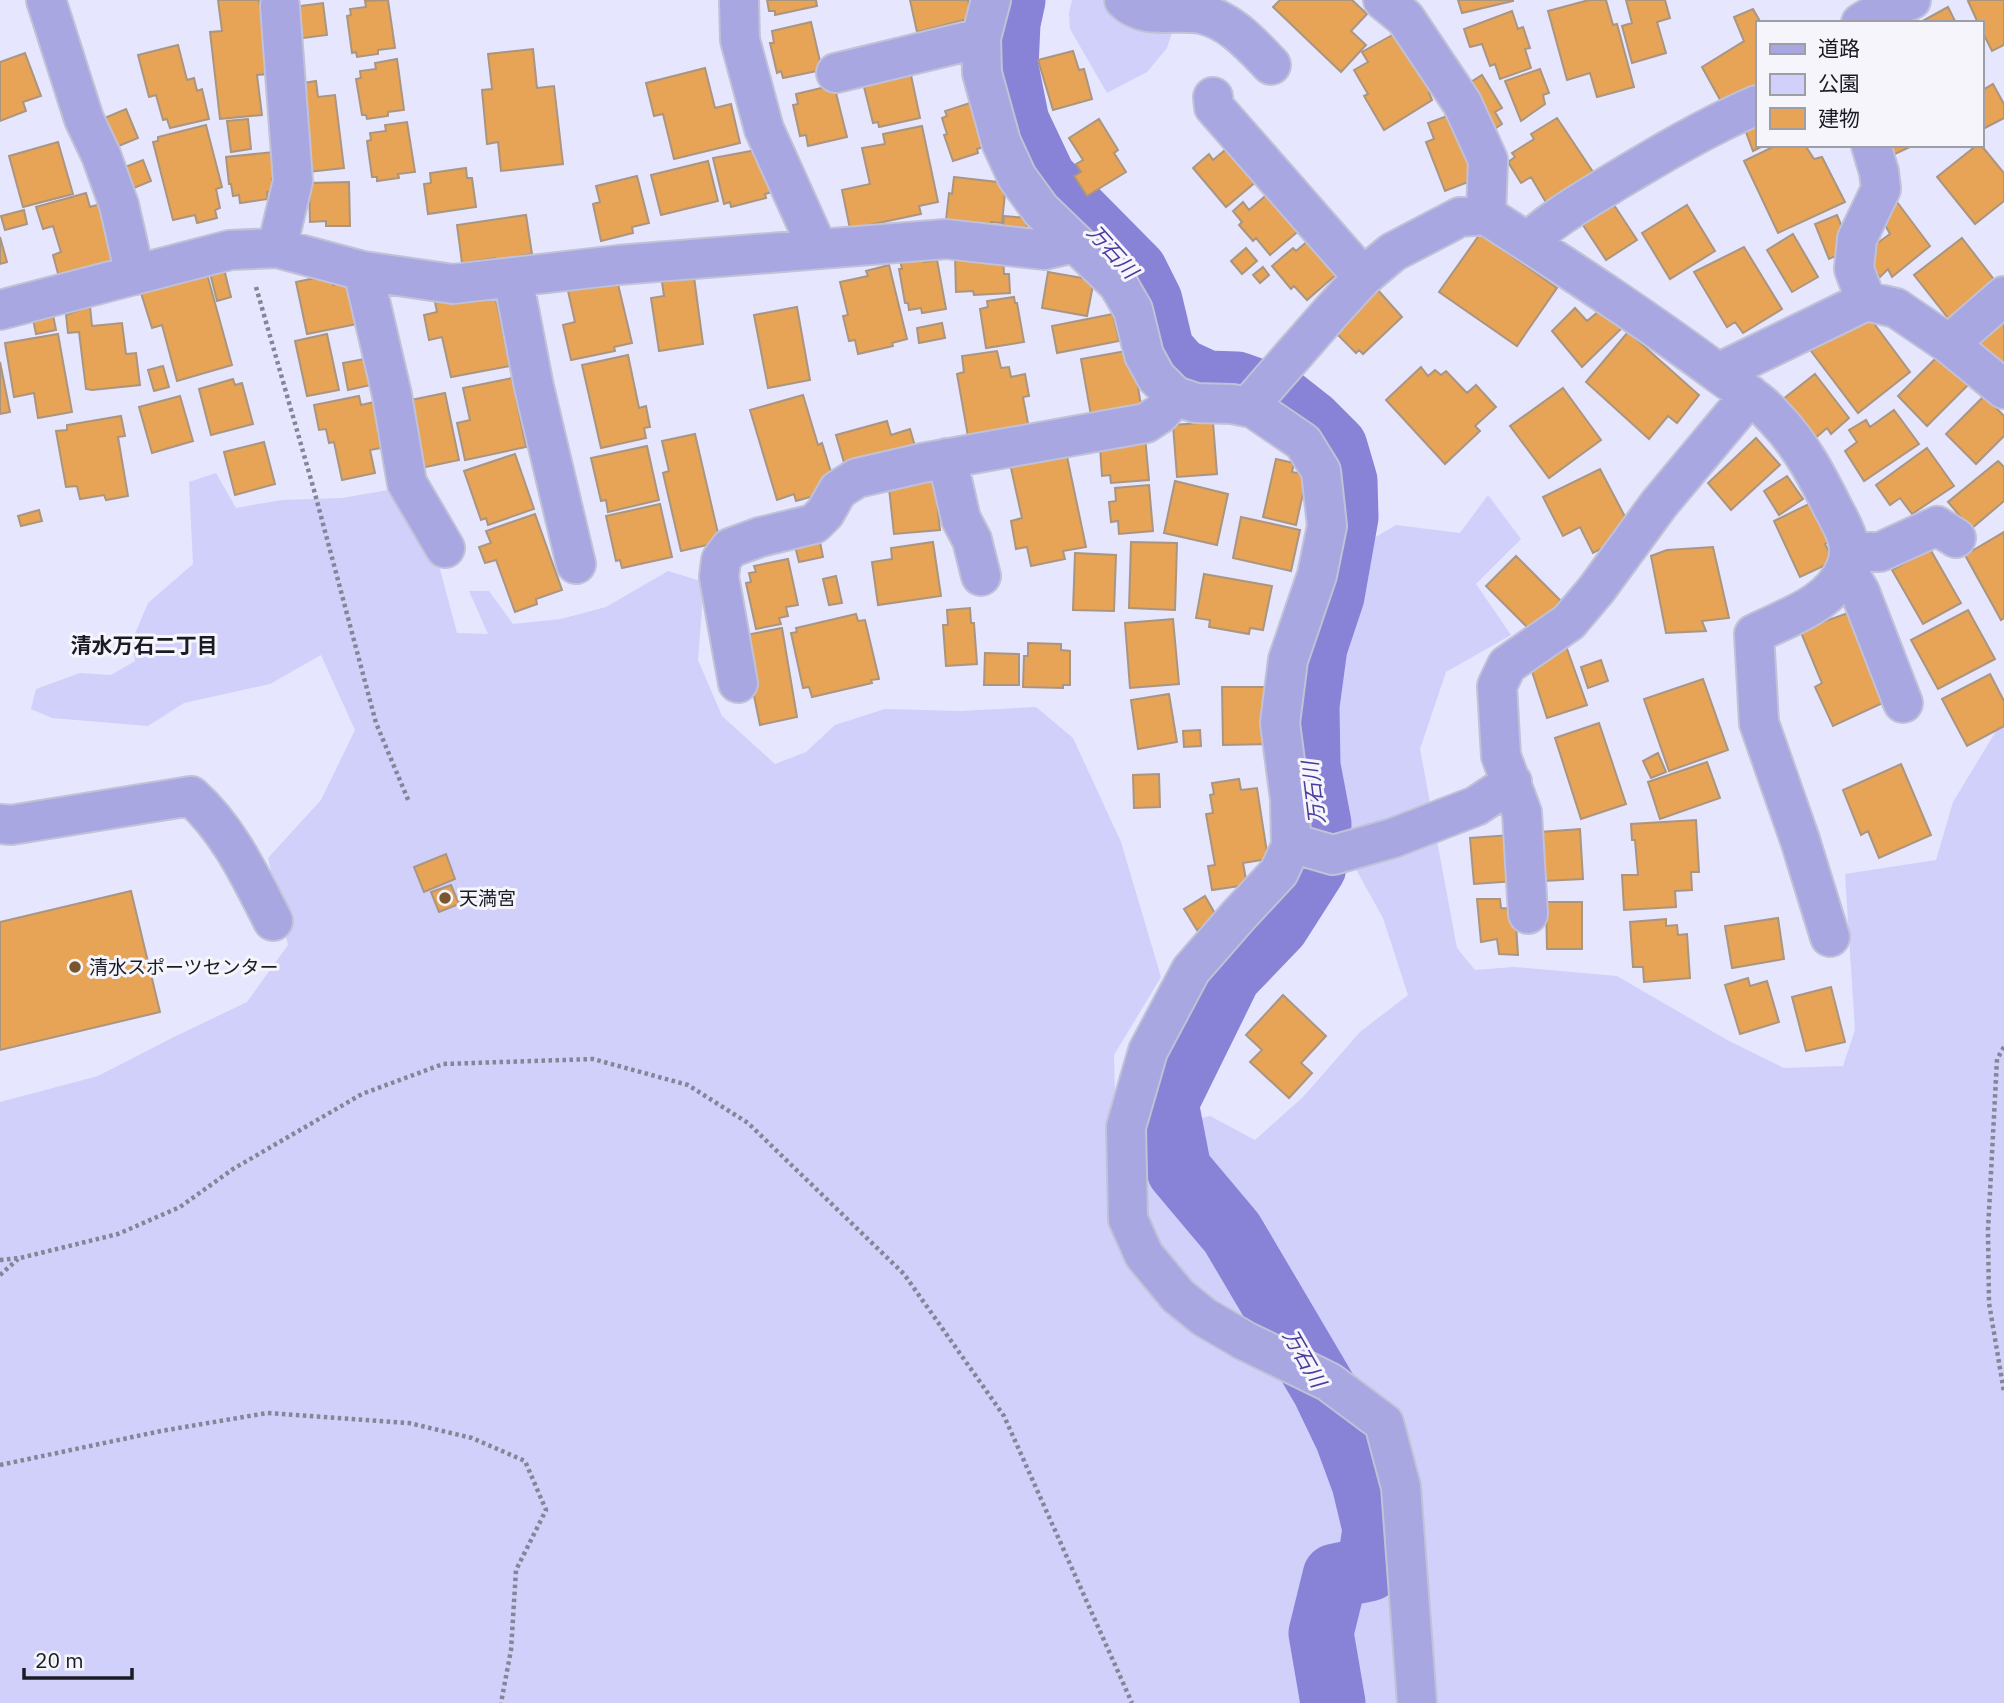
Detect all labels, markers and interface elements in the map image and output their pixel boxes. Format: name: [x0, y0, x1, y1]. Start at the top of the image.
legend: [1756, 21, 1983, 147]
text: 道路: [1818, 34, 1860, 62]
text: 公園: [1818, 69, 1860, 97]
text: 建物: [1818, 104, 1860, 132]
water label: 万石川: [1082, 218, 1146, 285]
district label: 清水万石二丁目: [71, 631, 218, 659]
water label: 万石川: [1295, 758, 1331, 826]
place label: 天満宮: [459, 886, 516, 910]
marker: 天満宮: [437, 890, 453, 906]
place label: 清水スポーツセンター: [89, 955, 279, 979]
marker: 清水スポーツセンター: [67, 959, 83, 975]
water label: 万石川: [1277, 1324, 1334, 1394]
scale bar: [24, 1636, 133, 1680]
text: 20 m: [35, 1646, 84, 1674]

